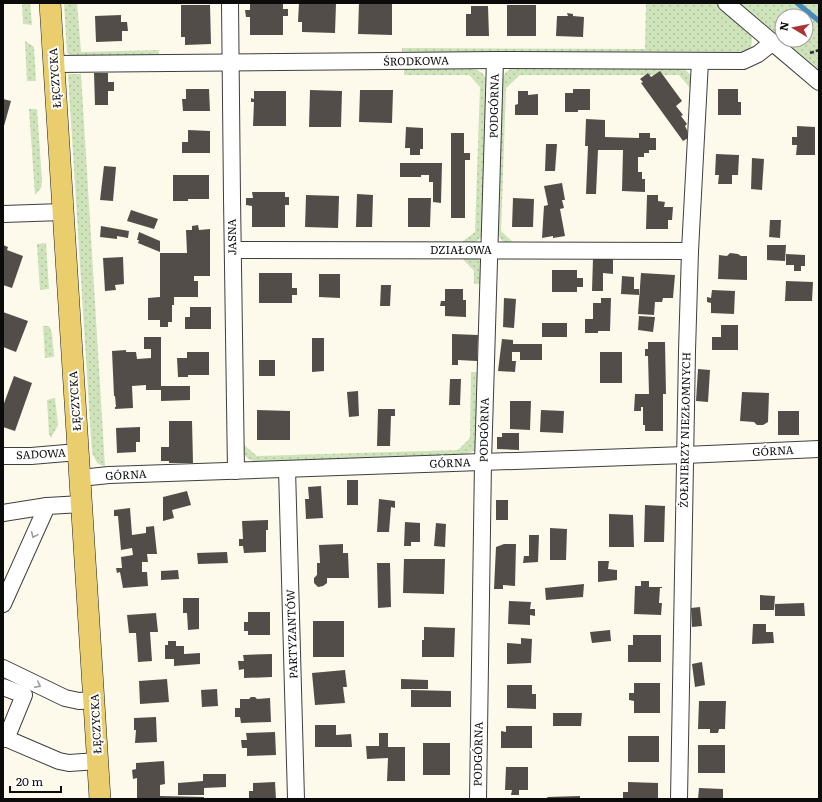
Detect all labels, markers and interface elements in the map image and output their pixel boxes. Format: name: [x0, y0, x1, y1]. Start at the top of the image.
north arrow: [774, 8, 814, 48]
text: N: [774, 20, 792, 32]
street label: ŁĘCZYCKA: [44, 47, 64, 109]
street label: ŚRODKOWA: [383, 51, 449, 69]
street label: PODGÓRNA: [484, 73, 502, 138]
street label: JASNA: [223, 219, 239, 256]
street label: DZIAŁOWA: [430, 241, 492, 257]
street label: ŻOŁNIERZY NIEZŁOMNYCH: [675, 352, 693, 508]
street label: ŁĘCZYCKA: [64, 370, 84, 432]
street label: PODGÓRNA: [474, 397, 492, 462]
street label: GÓRNA: [752, 441, 794, 459]
street label: SADOWA: [16, 444, 66, 462]
street label: GÓRNA: [429, 453, 471, 471]
street label: GÓRNA: [105, 465, 147, 483]
one-way arrow: [30, 532, 38, 539]
street label: PARTYZANTÓW: [281, 589, 301, 679]
one-way arrow: [34, 680, 41, 688]
street label: ŁĘCZYCKA: [85, 694, 105, 755]
street label: PODGÓRNA: [468, 721, 486, 786]
scale bar: [10, 768, 61, 794]
text: 20 m: [16, 772, 43, 790]

